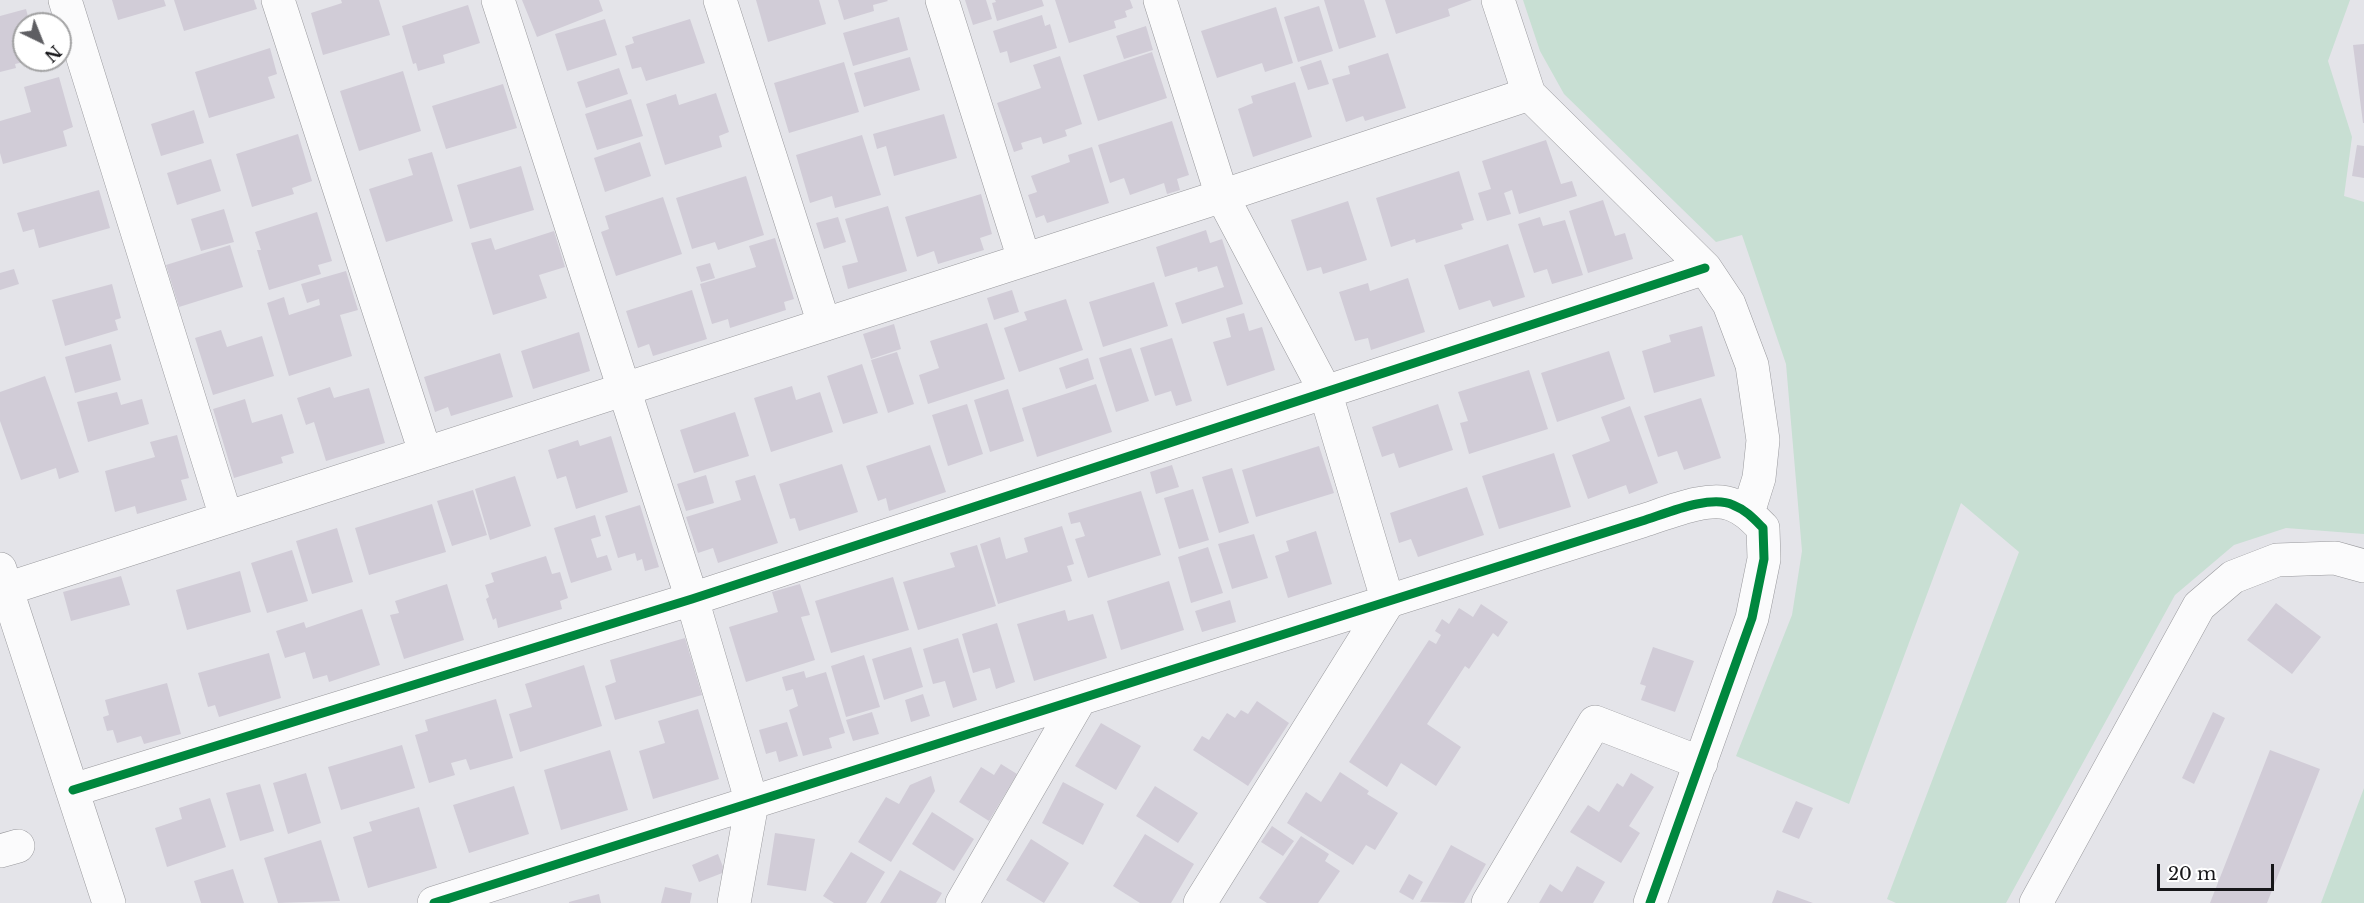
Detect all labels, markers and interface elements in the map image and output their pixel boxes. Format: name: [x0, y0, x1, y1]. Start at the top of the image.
north arrow: [12, 12, 72, 72]
text: N: [41, 41, 65, 66]
scale bar: [2160, 852, 2277, 890]
text: 20 m: [2168, 863, 2216, 885]

